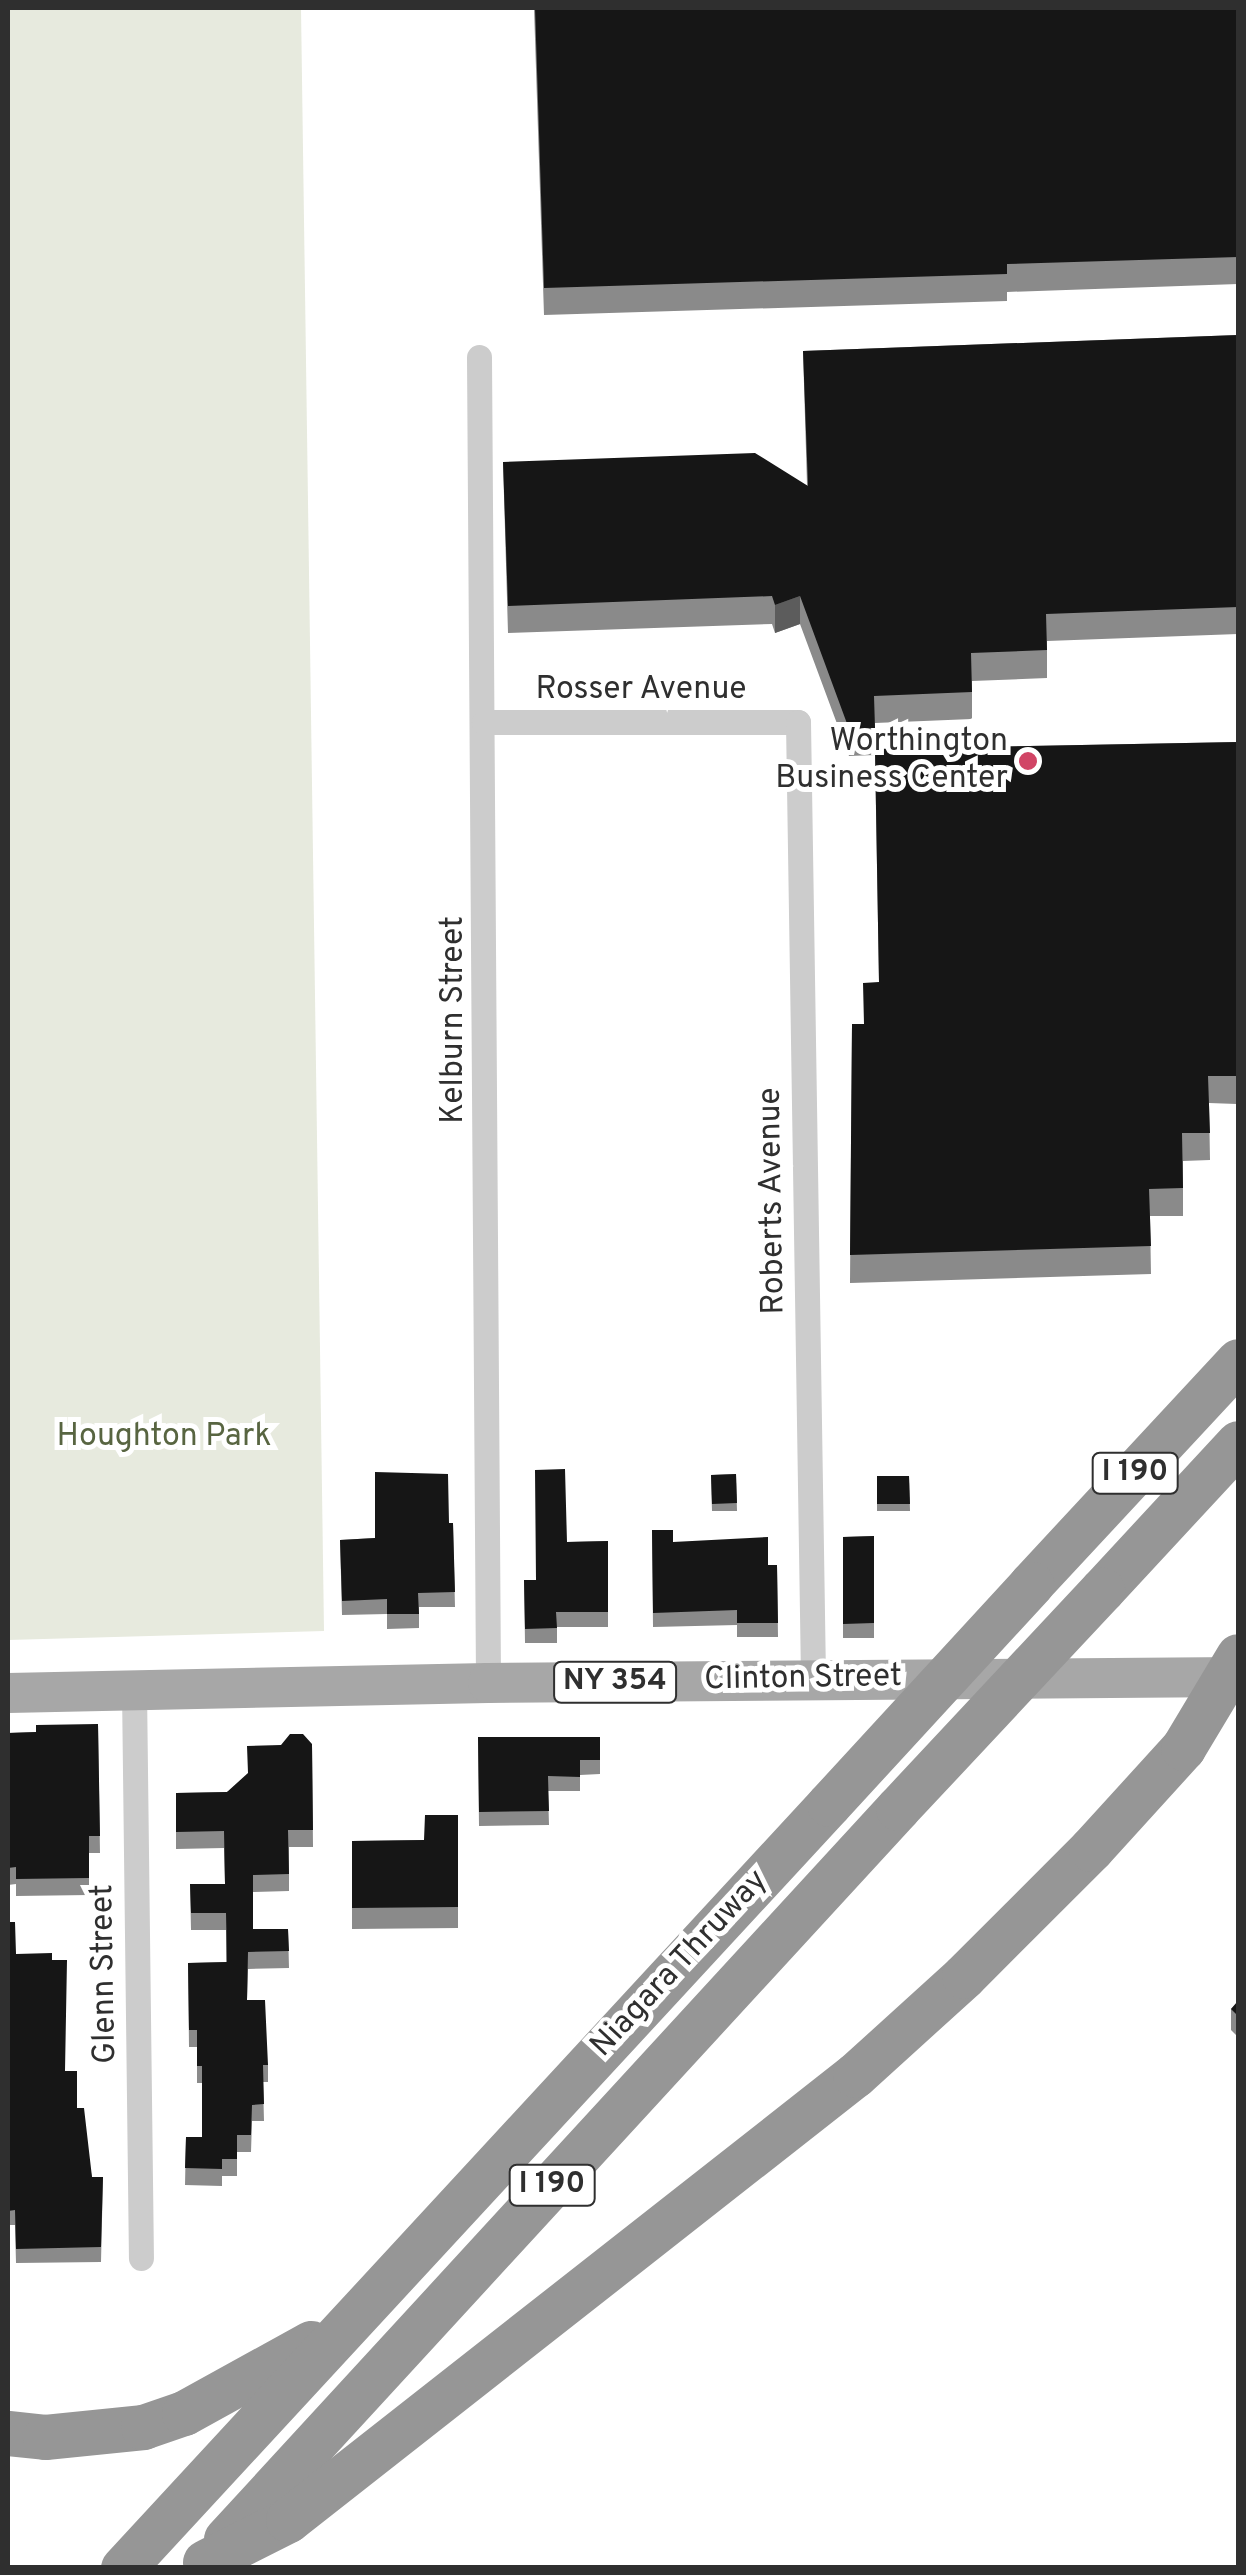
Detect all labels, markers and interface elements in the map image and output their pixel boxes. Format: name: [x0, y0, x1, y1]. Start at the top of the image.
street label: Rosser Avenue: [535, 671, 747, 709]
place label: Worthington Business Center: [775, 724, 1008, 799]
marker: Worthington Business Center: [1017, 750, 1039, 772]
street label: Kelburn Street: [435, 916, 473, 1124]
street label: Roberts Avenue: [752, 1086, 794, 1316]
park label: Houghton Park: [57, 1418, 271, 1456]
road number: I 190: [1090, 1448, 1180, 1498]
road number: NY 354: [552, 1657, 678, 1707]
street label: Clinton Street: [704, 1658, 902, 1700]
street label: Niagara Thruway: [583, 1862, 777, 2066]
street label: Glenn Street: [84, 1884, 126, 2064]
road number: I 190: [507, 2160, 597, 2210]

